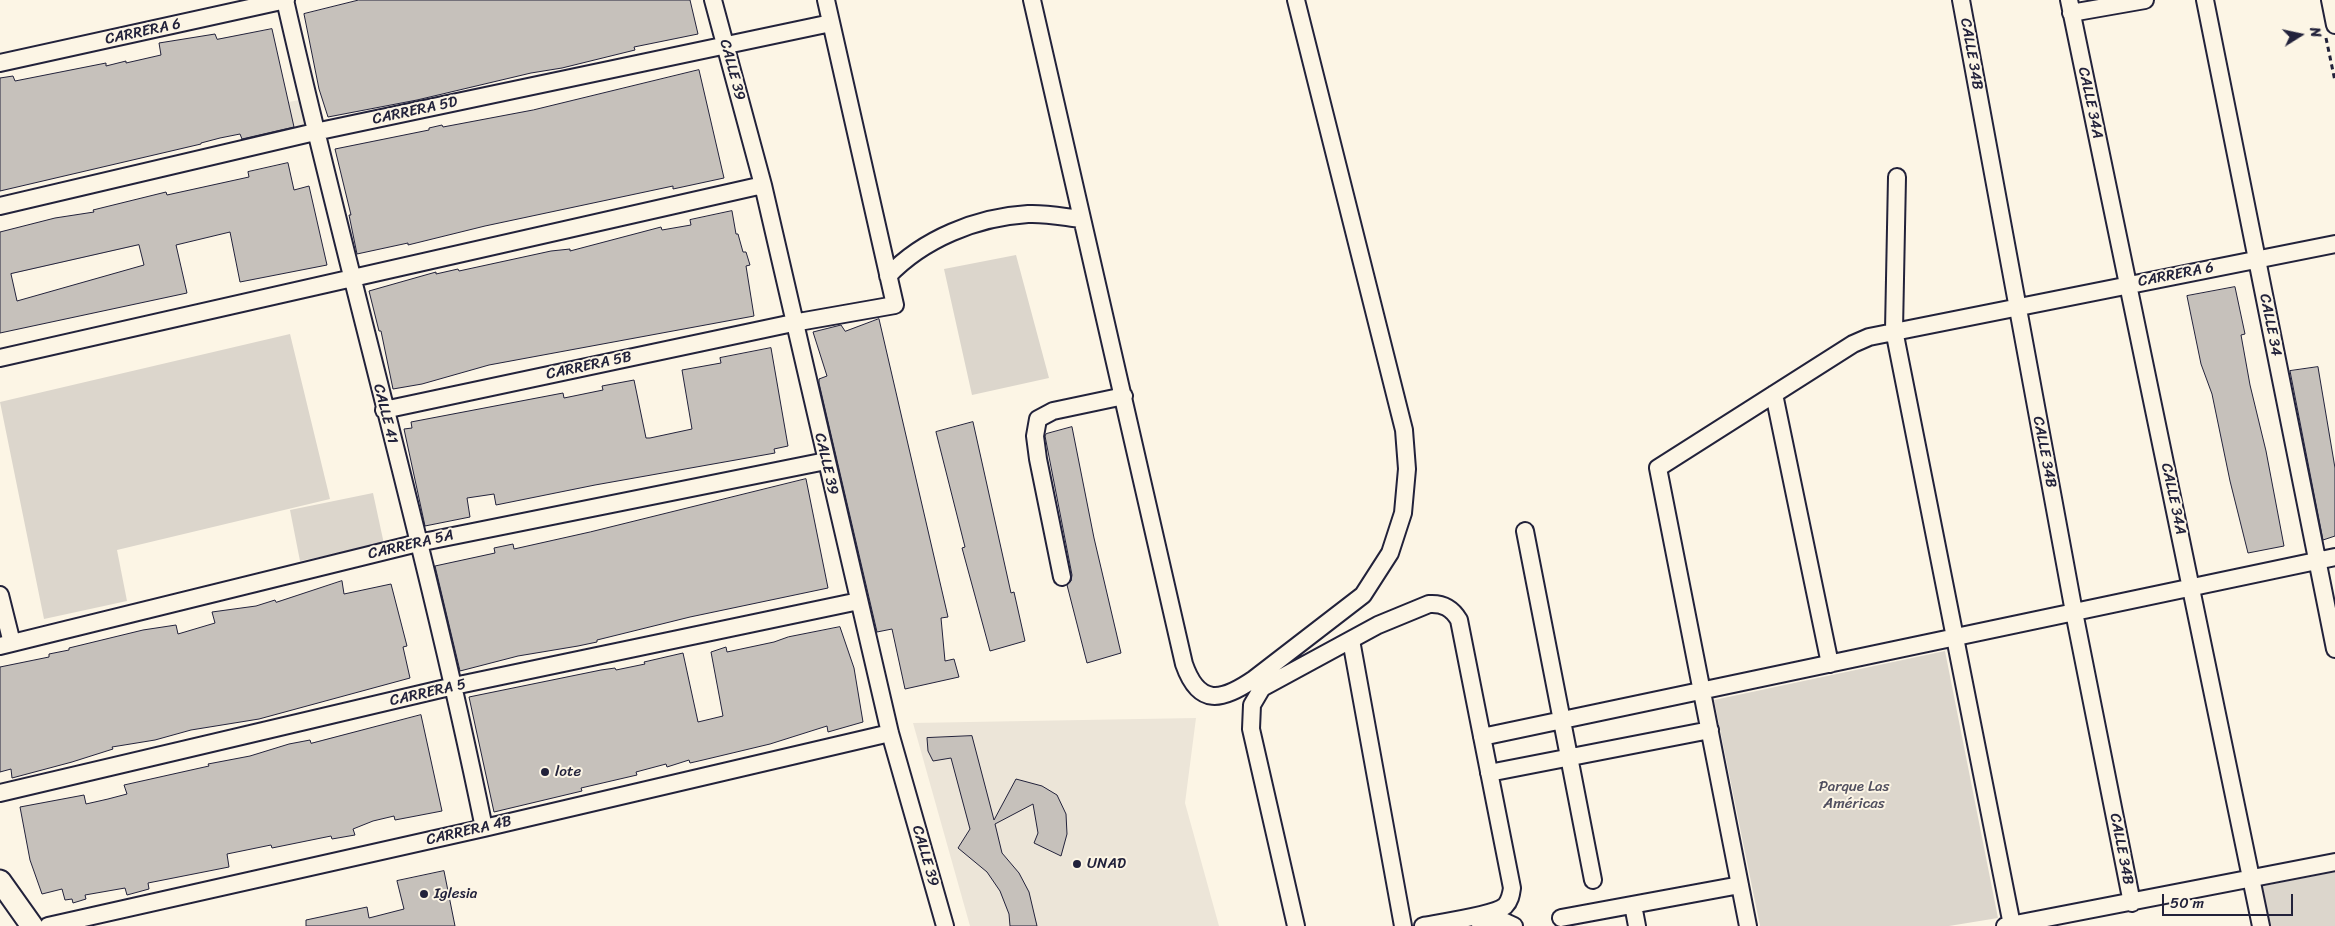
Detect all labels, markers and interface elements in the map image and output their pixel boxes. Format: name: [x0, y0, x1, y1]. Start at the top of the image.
north arrow: [2275, 10, 2325, 60]
street label: CARRERA 6: [104, 15, 182, 49]
street label: CALLE 34B: [1956, 17, 1986, 91]
text: N: [2302, 25, 2328, 39]
street label: CALLE 39: [715, 37, 749, 103]
street label: CALLE 34A: [2074, 66, 2106, 140]
street label: CARRERA 5D: [371, 93, 459, 129]
street label: CARRERA 6: [2137, 259, 2215, 291]
street label: CALLE 34: [2255, 292, 2285, 358]
street label: CARRERA 5B: [545, 348, 633, 384]
street label: CALLE 41: [369, 382, 401, 446]
street label: CALLE 34B: [2028, 415, 2060, 489]
street label: CALLE 39: [810, 431, 842, 497]
street label: CALLE 34A: [2157, 462, 2189, 536]
street label: CARRERA 5A: [366, 526, 456, 564]
street label: CARRERA 5: [388, 676, 468, 710]
place label: lote: [555, 763, 581, 781]
marker: lote: [539, 766, 551, 778]
park label: Parque Las Américas: [1819, 778, 1889, 813]
street label: CARRERA 4B: [425, 812, 513, 850]
street label: CALLE 34B: [2105, 812, 2137, 886]
street label: CALLE 39: [908, 823, 942, 889]
place label: UNAD: [1087, 855, 1126, 873]
marker: UNAD: [1071, 858, 1083, 870]
scale bar: [2165, 884, 2296, 916]
place label: Iglesia: [434, 885, 477, 903]
marker: Iglesia: [418, 888, 430, 900]
text: 50 m: [2170, 890, 2204, 916]

